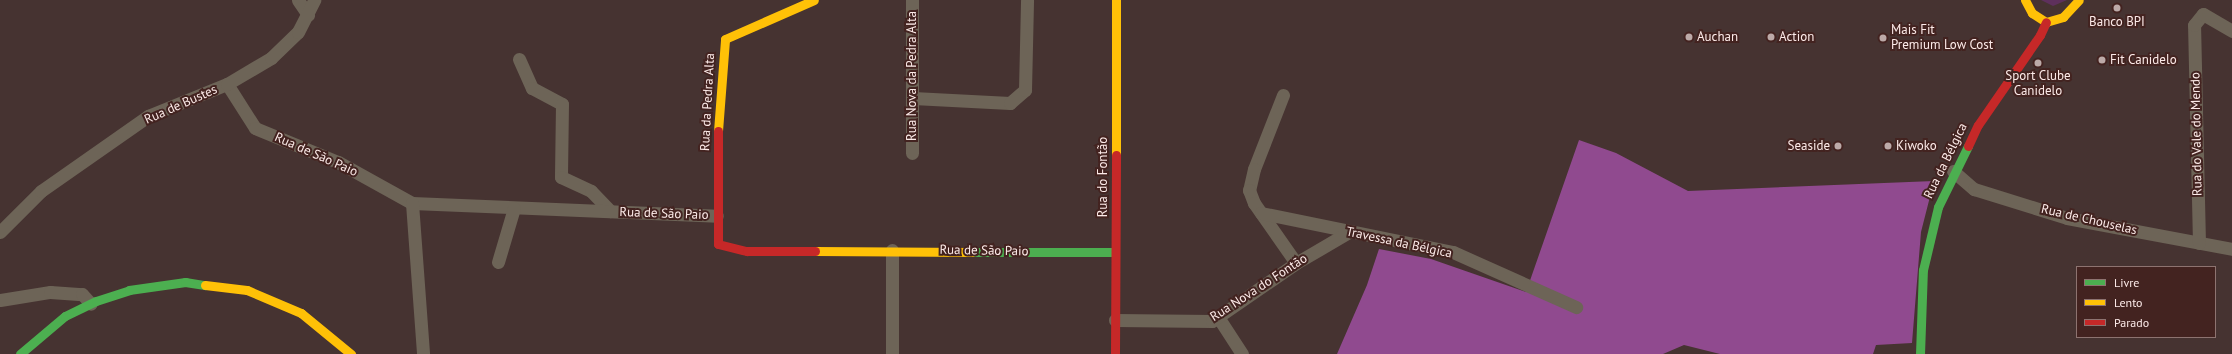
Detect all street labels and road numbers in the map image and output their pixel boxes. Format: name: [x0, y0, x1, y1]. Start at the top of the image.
street label: Rua Nova da Pedra Alta: [904, 11, 920, 141]
street label: Rua da Pedra Alta: [698, 52, 718, 152]
street label: Rua do Vale do Mendo: [2188, 72, 2206, 196]
street label: Rua de Bustes: [142, 82, 220, 128]
street label: Rua da Bélgica: [1921, 121, 1971, 201]
street label: Rua de São Paio: [272, 130, 360, 180]
street label: Rua do Fontão: [1095, 137, 1111, 217]
street label: Rua de Chouselas: [2040, 201, 2138, 239]
street label: Rua de São Paio: [619, 205, 709, 223]
street label: Travessa da Bélgica: [1345, 224, 1453, 262]
street label: Rua de São Paio: [939, 242, 1029, 260]
street label: Rua Nova do Fontão: [1208, 251, 1310, 325]

